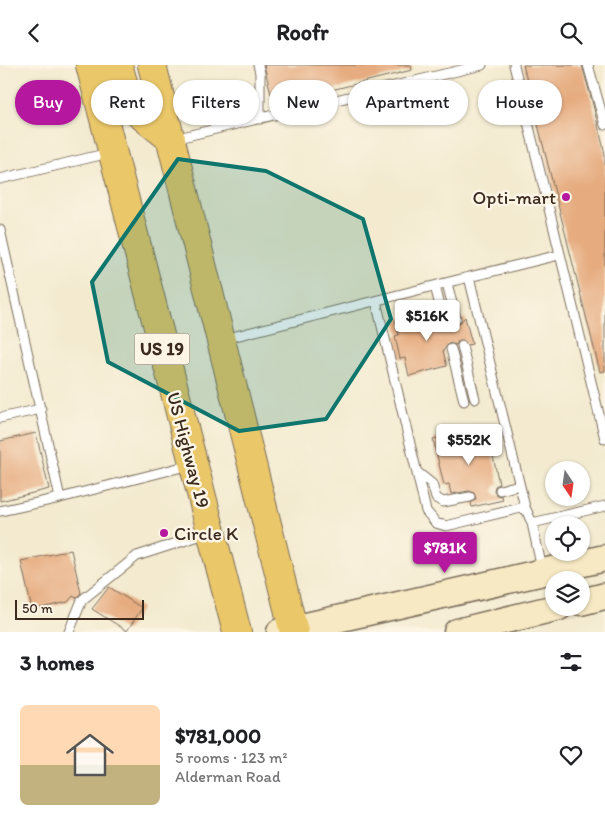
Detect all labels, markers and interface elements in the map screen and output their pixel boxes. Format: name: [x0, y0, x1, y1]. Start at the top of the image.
icon: back: [20, 19, 48, 47]
text: Roofr: [276, 19, 329, 46]
icon: search: [557, 19, 585, 47]
chip: Buy: [15, 80, 81, 125]
chip: Rent: [91, 80, 163, 125]
chip: Filters: [173, 80, 259, 125]
chip: New: [269, 80, 338, 125]
chip: Apartment: [348, 80, 468, 125]
chip: House: [478, 80, 562, 125]
place label: Opti-mart: [473, 186, 556, 209]
marker: Opti-mart: [560, 191, 572, 203]
pin: $516K: [392, 299, 462, 342]
text: $516K: [406, 306, 448, 325]
road number: US 19: [134, 333, 190, 365]
street label: US Highway 19: [162, 390, 215, 511]
pin: $552K: [434, 423, 504, 466]
text: $552K: [447, 430, 491, 449]
north arrow: [545, 461, 590, 506]
map controls: [545, 461, 590, 616]
button: locate: [545, 516, 590, 561]
place label: Circle K: [174, 522, 239, 545]
marker: Circle K: [158, 527, 170, 539]
pin: $781K: [410, 531, 480, 574]
text: $781K: [424, 538, 466, 557]
button: layers: [545, 571, 590, 616]
scale bar: [15, 597, 144, 620]
text: 50 m: [22, 600, 53, 617]
icon: filters: [557, 648, 585, 676]
text: 3 homes: [20, 650, 95, 675]
text: $781,000: [175, 723, 261, 748]
icon: home: [60, 725, 120, 785]
icon: heart: [557, 741, 585, 769]
text: 5 rooms · 123 m²: [175, 748, 287, 767]
text: Alderman Road: [175, 767, 281, 786]

